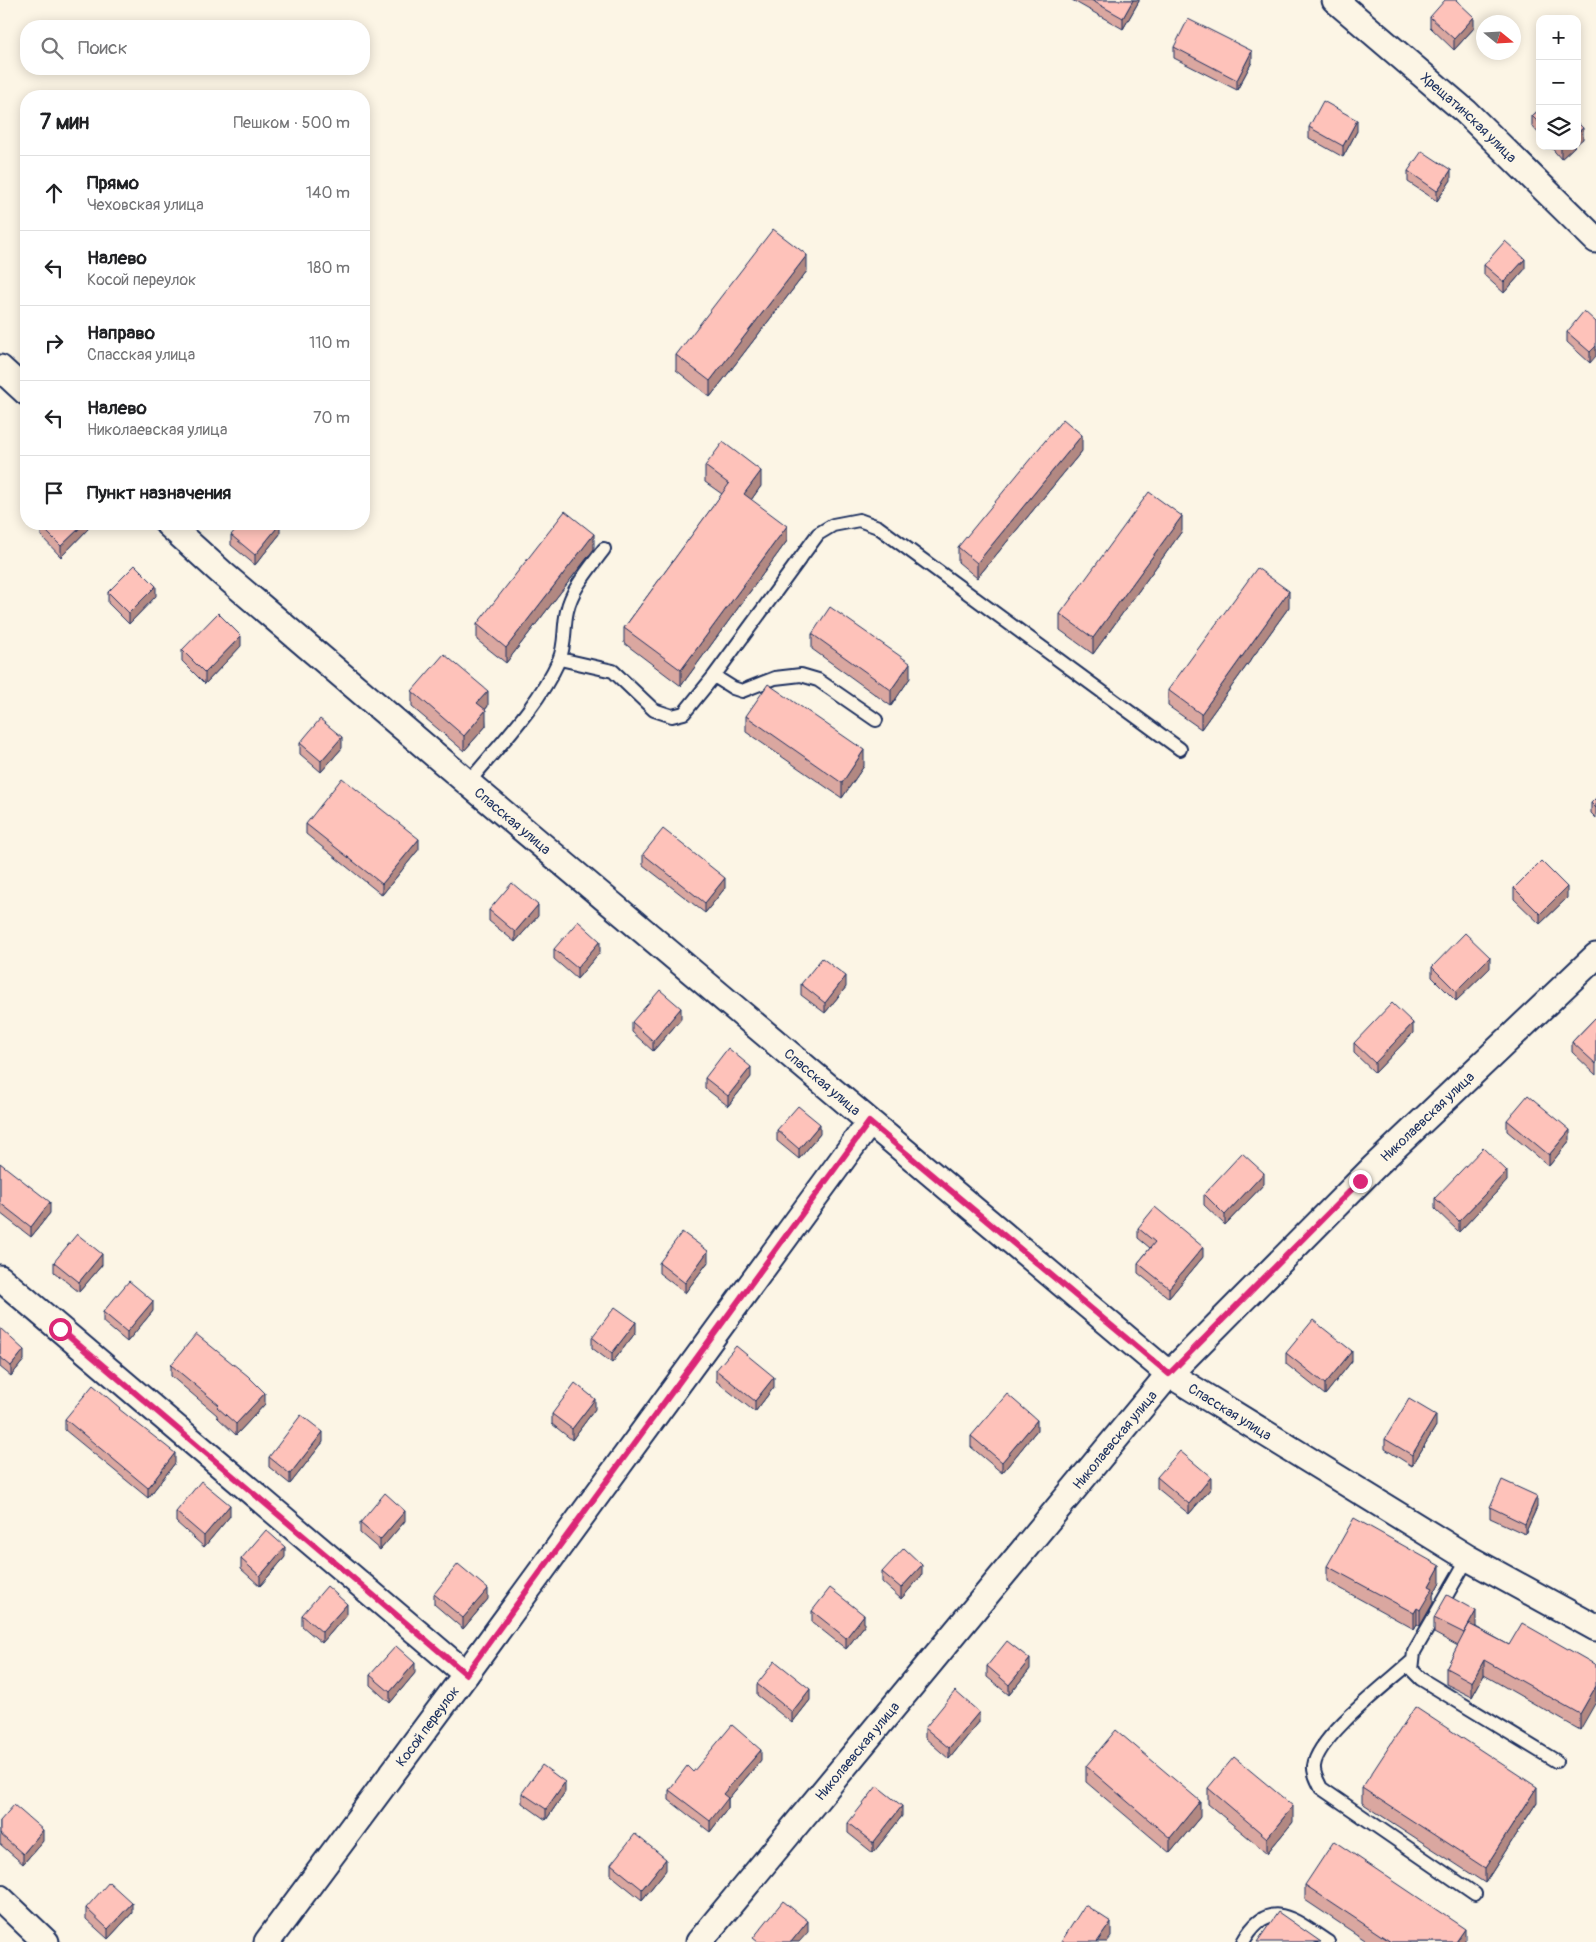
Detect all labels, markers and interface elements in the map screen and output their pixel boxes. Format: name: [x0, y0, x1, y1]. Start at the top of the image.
north arrow: [1476, 15, 1521, 60]
map controls: [1536, 15, 1581, 150]
button: +: [1536, 15, 1581, 60]
search box: [20, 20, 370, 75]
icon: search: [38, 34, 66, 62]
text: Поиск: [78, 36, 128, 60]
button: −: [1536, 60, 1581, 105]
street label: Хрещатинская улица: [1417, 69, 1520, 166]
button: layers: [1536, 105, 1581, 150]
text: 7 мин: [40, 109, 89, 136]
text: Пешком · 500 m: [233, 113, 350, 133]
text: Прямо: [87, 171, 139, 195]
icon: ahead: [40, 179, 68, 207]
text: 140 m: [306, 183, 350, 203]
text: Чеховская улица: [87, 195, 204, 215]
text: Налево: [87, 246, 147, 270]
icon: left: [40, 254, 68, 282]
text: 180 m: [307, 258, 350, 278]
text: Косой переулок: [87, 270, 196, 290]
text: Направо: [87, 321, 155, 345]
icon: right: [40, 329, 68, 357]
text: 110 m: [309, 333, 350, 353]
text: Спасская улица: [87, 345, 195, 365]
text: Налево: [87, 396, 147, 420]
icon: left: [40, 404, 68, 432]
text: 70 m: [313, 408, 350, 428]
text: Николаевская улица: [87, 420, 227, 440]
icon: arrive: [40, 479, 68, 507]
text: Пункт назначения: [87, 481, 231, 505]
street label: Спасская улица: [471, 784, 554, 858]
street label: Спасская улица: [780, 1045, 864, 1119]
street label: Николаевская улица: [1377, 1068, 1478, 1165]
route end: [1349, 1170, 1372, 1193]
route start: [49, 1318, 72, 1341]
street label: Спасская улица: [1185, 1380, 1275, 1444]
street label: Николаевская улица: [1069, 1387, 1161, 1493]
street label: Косой переулок: [392, 1683, 463, 1770]
street label: Николаевская улица: [812, 1698, 903, 1804]

